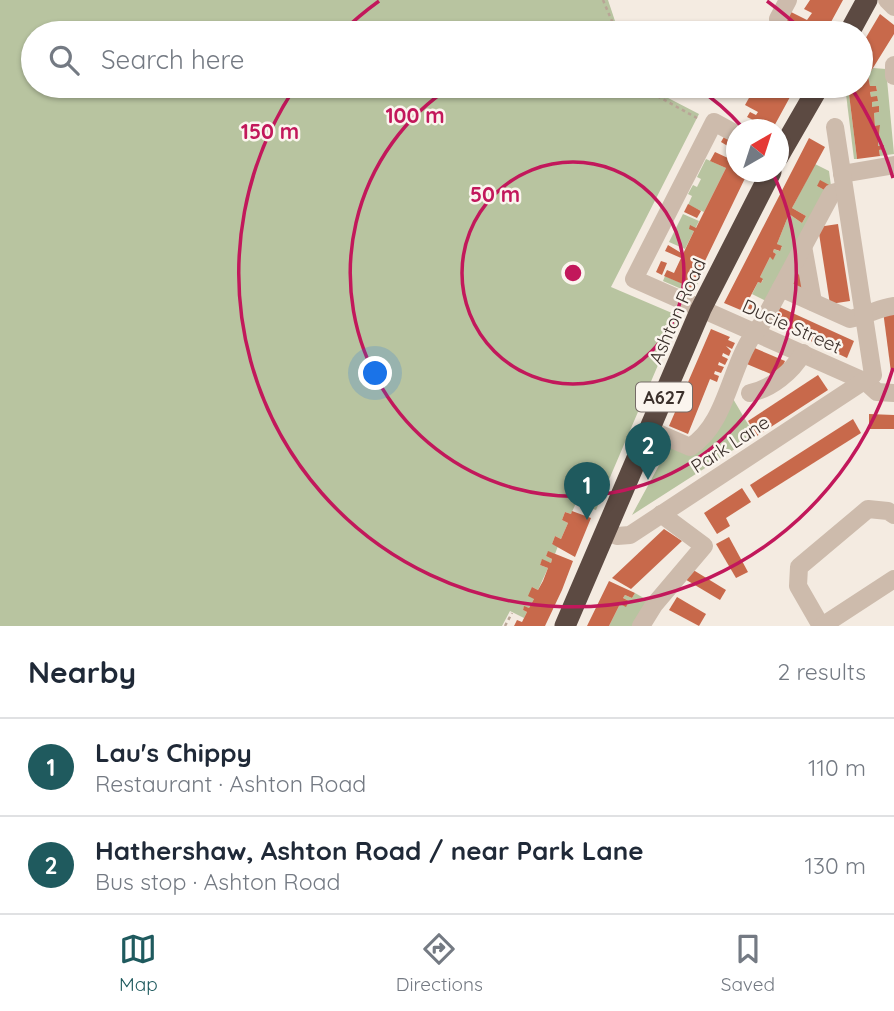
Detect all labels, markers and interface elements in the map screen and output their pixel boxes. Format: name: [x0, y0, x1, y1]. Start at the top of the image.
search box: [21, 21, 873, 98]
icon: search: [45, 41, 83, 79]
text: Search here: [101, 43, 245, 76]
text: 100 m: [385, 102, 445, 128]
text: 150 m: [241, 118, 299, 144]
north arrow: [726, 119, 789, 182]
text: 50 m: [470, 181, 520, 207]
street label: Ashton Road: [643, 254, 711, 368]
centre of rings: [561, 261, 585, 285]
street label: Ducie Street: [739, 293, 845, 359]
your location: [358, 356, 392, 390]
road number: A627: [636, 382, 692, 412]
street label: Park Lane: [686, 410, 774, 478]
pin: 2: [625, 422, 671, 480]
pin: 1: [564, 462, 610, 520]
text: Nearby: [28, 653, 136, 691]
text: 2 results: [777, 657, 866, 686]
text: Lau's Chippy: [95, 736, 252, 769]
text: 1: [47, 753, 55, 782]
text: 110 m: [808, 753, 866, 782]
text: Restaurant · Ashton Road: [95, 769, 366, 798]
text: Hathershaw, Ashton Road / near Park Lane: [95, 834, 644, 867]
text: 2: [44, 851, 58, 880]
text: 130 m: [804, 851, 866, 880]
text: Bus stop · Ashton Road: [95, 867, 340, 896]
tab: Map: [119, 930, 158, 996]
tab: Directions: [396, 930, 483, 996]
tab: Saved: [721, 930, 775, 996]

